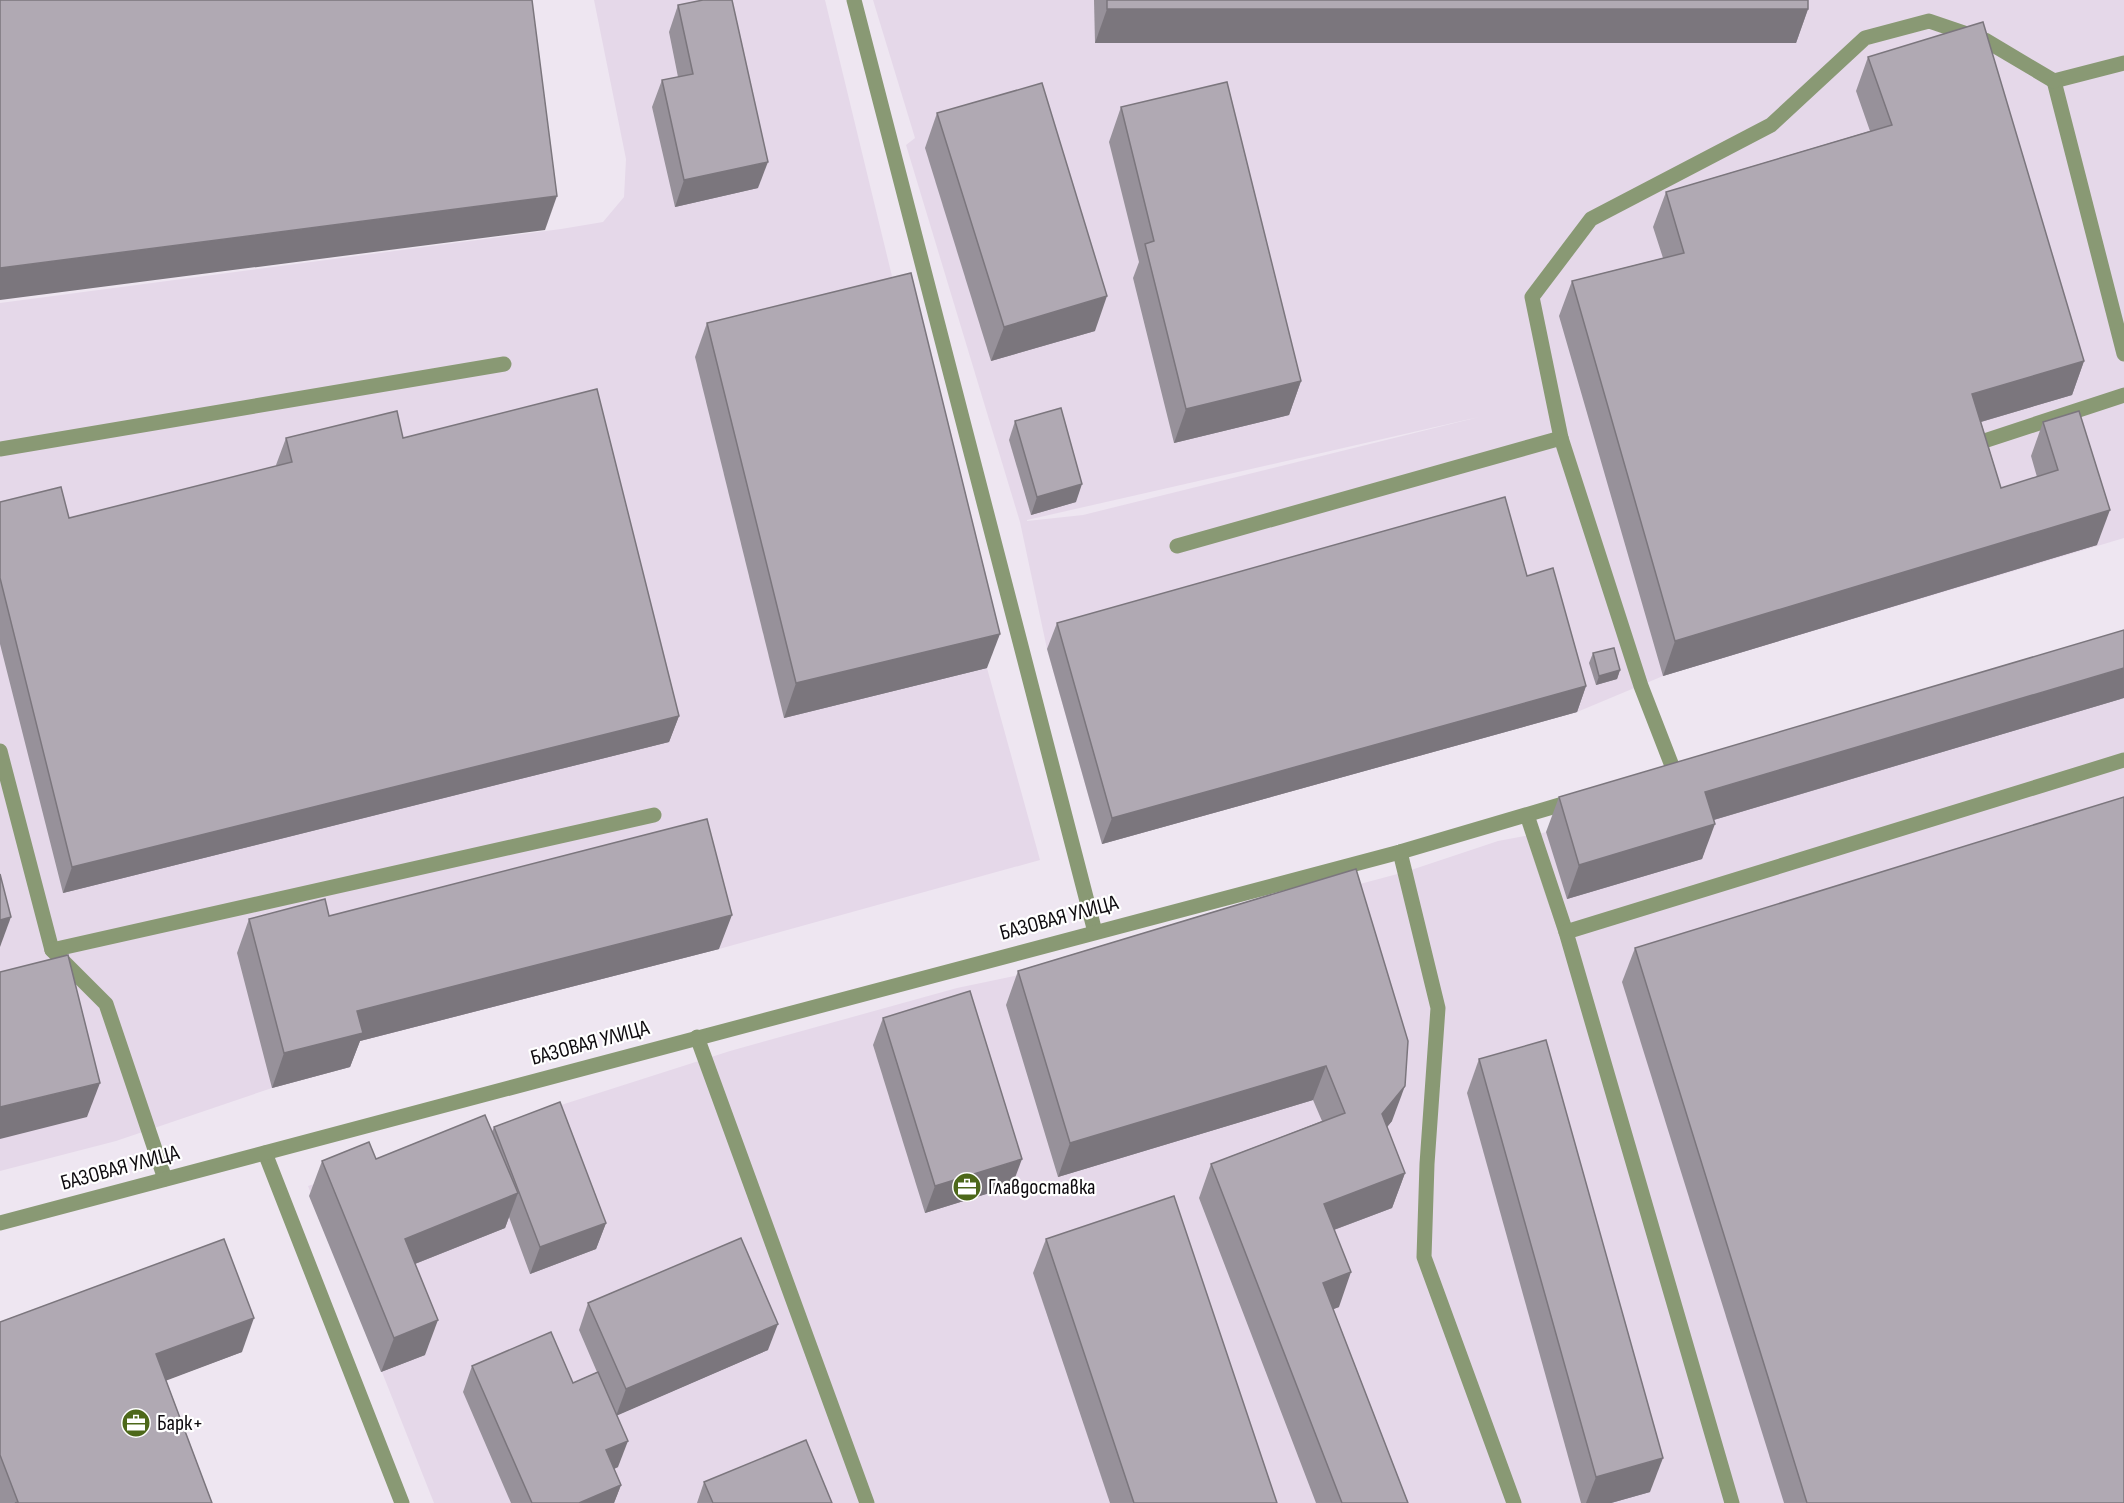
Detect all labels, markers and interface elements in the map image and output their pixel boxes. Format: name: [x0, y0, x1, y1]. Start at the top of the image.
street label: БАЗОВАЯ УЛИЦА: [997, 889, 1122, 947]
street label: БАЗОВАЯ УЛИЦА: [528, 1014, 653, 1072]
street label: БАЗОВАЯ УЛИЦА: [58, 1139, 183, 1197]
office icon: Главдоставка: [951, 1171, 983, 1203]
place label: Главдоставка: [988, 1174, 1096, 1201]
office icon: Барк+: [120, 1407, 152, 1439]
place label: Барк+: [157, 1410, 203, 1437]

